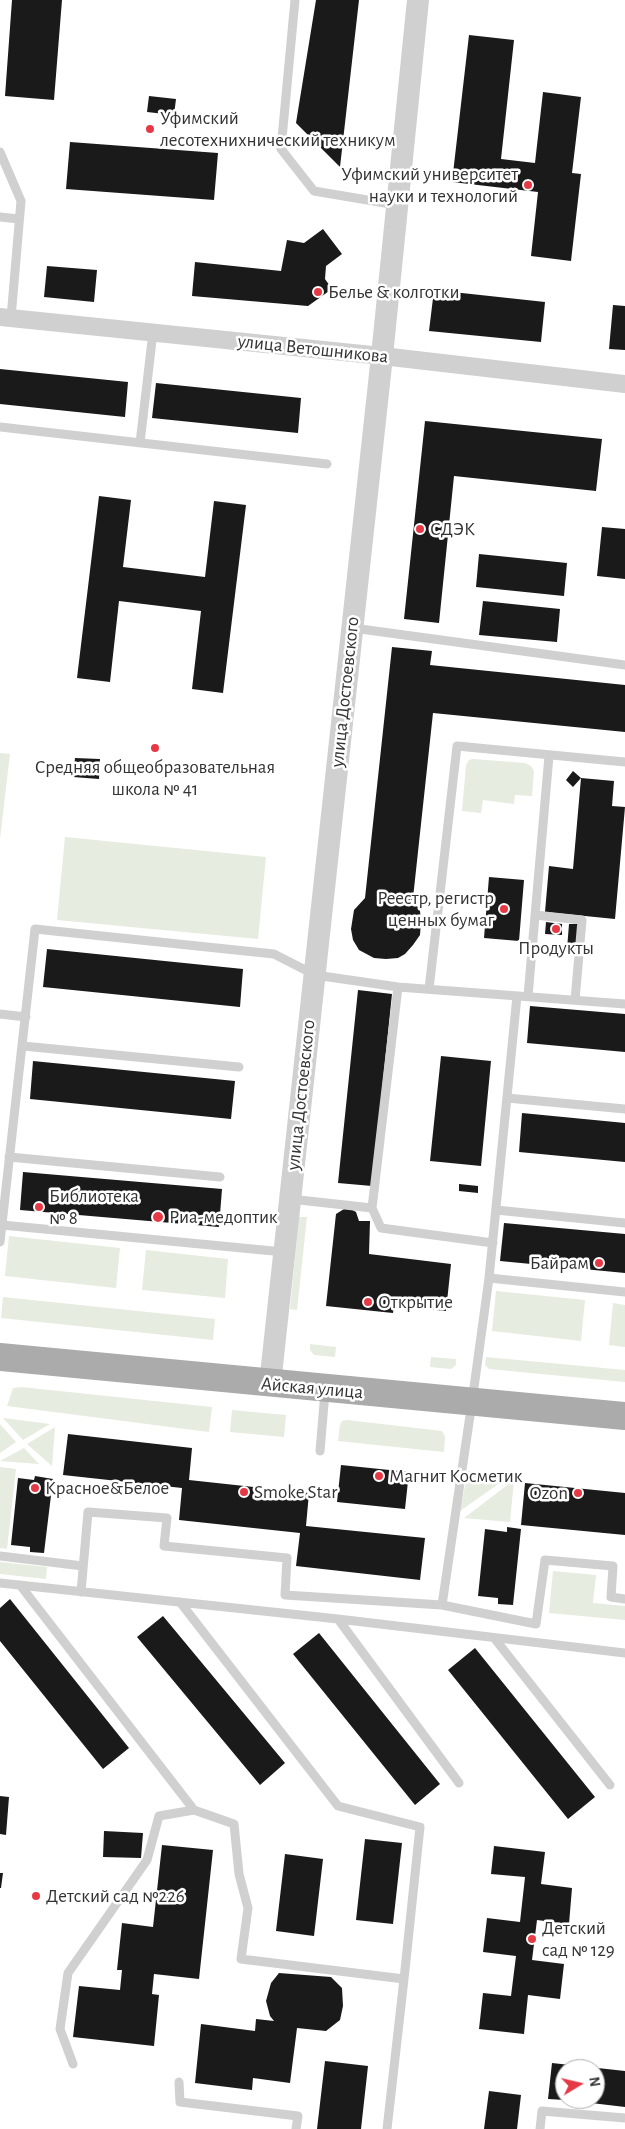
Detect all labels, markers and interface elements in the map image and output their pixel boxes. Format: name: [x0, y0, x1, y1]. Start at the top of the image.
place label: Уфимский лесотехнихнический техникум: [160, 107, 396, 151]
marker: Уфимский лесотехнихнический техникум: [144, 123, 156, 135]
place label: Уфимский университет науки и технологий: [341, 163, 518, 207]
marker: Уфимский университет науки и технологий: [522, 179, 534, 191]
place label: Белье & колготки: [328, 281, 459, 303]
marker: Белье & колготки: [312, 286, 324, 298]
street label: улица Ветошникова: [237, 330, 389, 368]
place label: СДЭК: [430, 518, 475, 540]
marker: СДЭК: [414, 523, 426, 535]
street label: улица Достоевского: [326, 616, 364, 768]
marker: Средняя общеобразовательная школа № 41: [149, 742, 161, 754]
place label: Средняя общеобразовательная школа № 41: [35, 756, 275, 800]
place label: Реестр, регистр ценных бумаг: [377, 887, 494, 931]
marker: Реестр, регистр ценных бумаг: [498, 903, 510, 915]
marker: Продукты: [550, 923, 562, 935]
place label: Продукты: [518, 937, 594, 959]
street label: улица Достоевского: [282, 1019, 320, 1171]
place label: Библиотека № 8: [49, 1185, 139, 1229]
marker: Библиотека № 8: [33, 1201, 45, 1213]
place label: Риа-медоптик: [169, 1206, 278, 1228]
marker: Риа-медоптик: [151, 1210, 165, 1224]
place label: Байрам: [530, 1252, 589, 1274]
marker: Байрам: [593, 1257, 605, 1269]
place label: Открытие: [378, 1291, 453, 1313]
marker: Открытие: [362, 1296, 374, 1308]
street label: Айская улица: [260, 1372, 364, 1404]
place label: Магнит Косметик: [389, 1465, 522, 1487]
marker: Магнит Косметик: [373, 1470, 385, 1482]
place label: Красное&Белое: [45, 1477, 169, 1499]
place label: Smoke Star: [254, 1481, 337, 1503]
marker: Красное&Белое: [29, 1482, 41, 1494]
place label: Ozon: [529, 1482, 568, 1504]
marker: Smoke Star: [238, 1486, 250, 1498]
marker: Ozon: [572, 1487, 584, 1499]
place label: Детский сад №226: [46, 1885, 185, 1907]
marker: Детский сад №226: [30, 1890, 42, 1902]
place label: Детский сад № 129: [542, 1917, 615, 1961]
marker: Детский сад № 129: [526, 1933, 538, 1945]
north arrow: [555, 2059, 605, 2109]
text: N: [586, 2076, 602, 2088]

